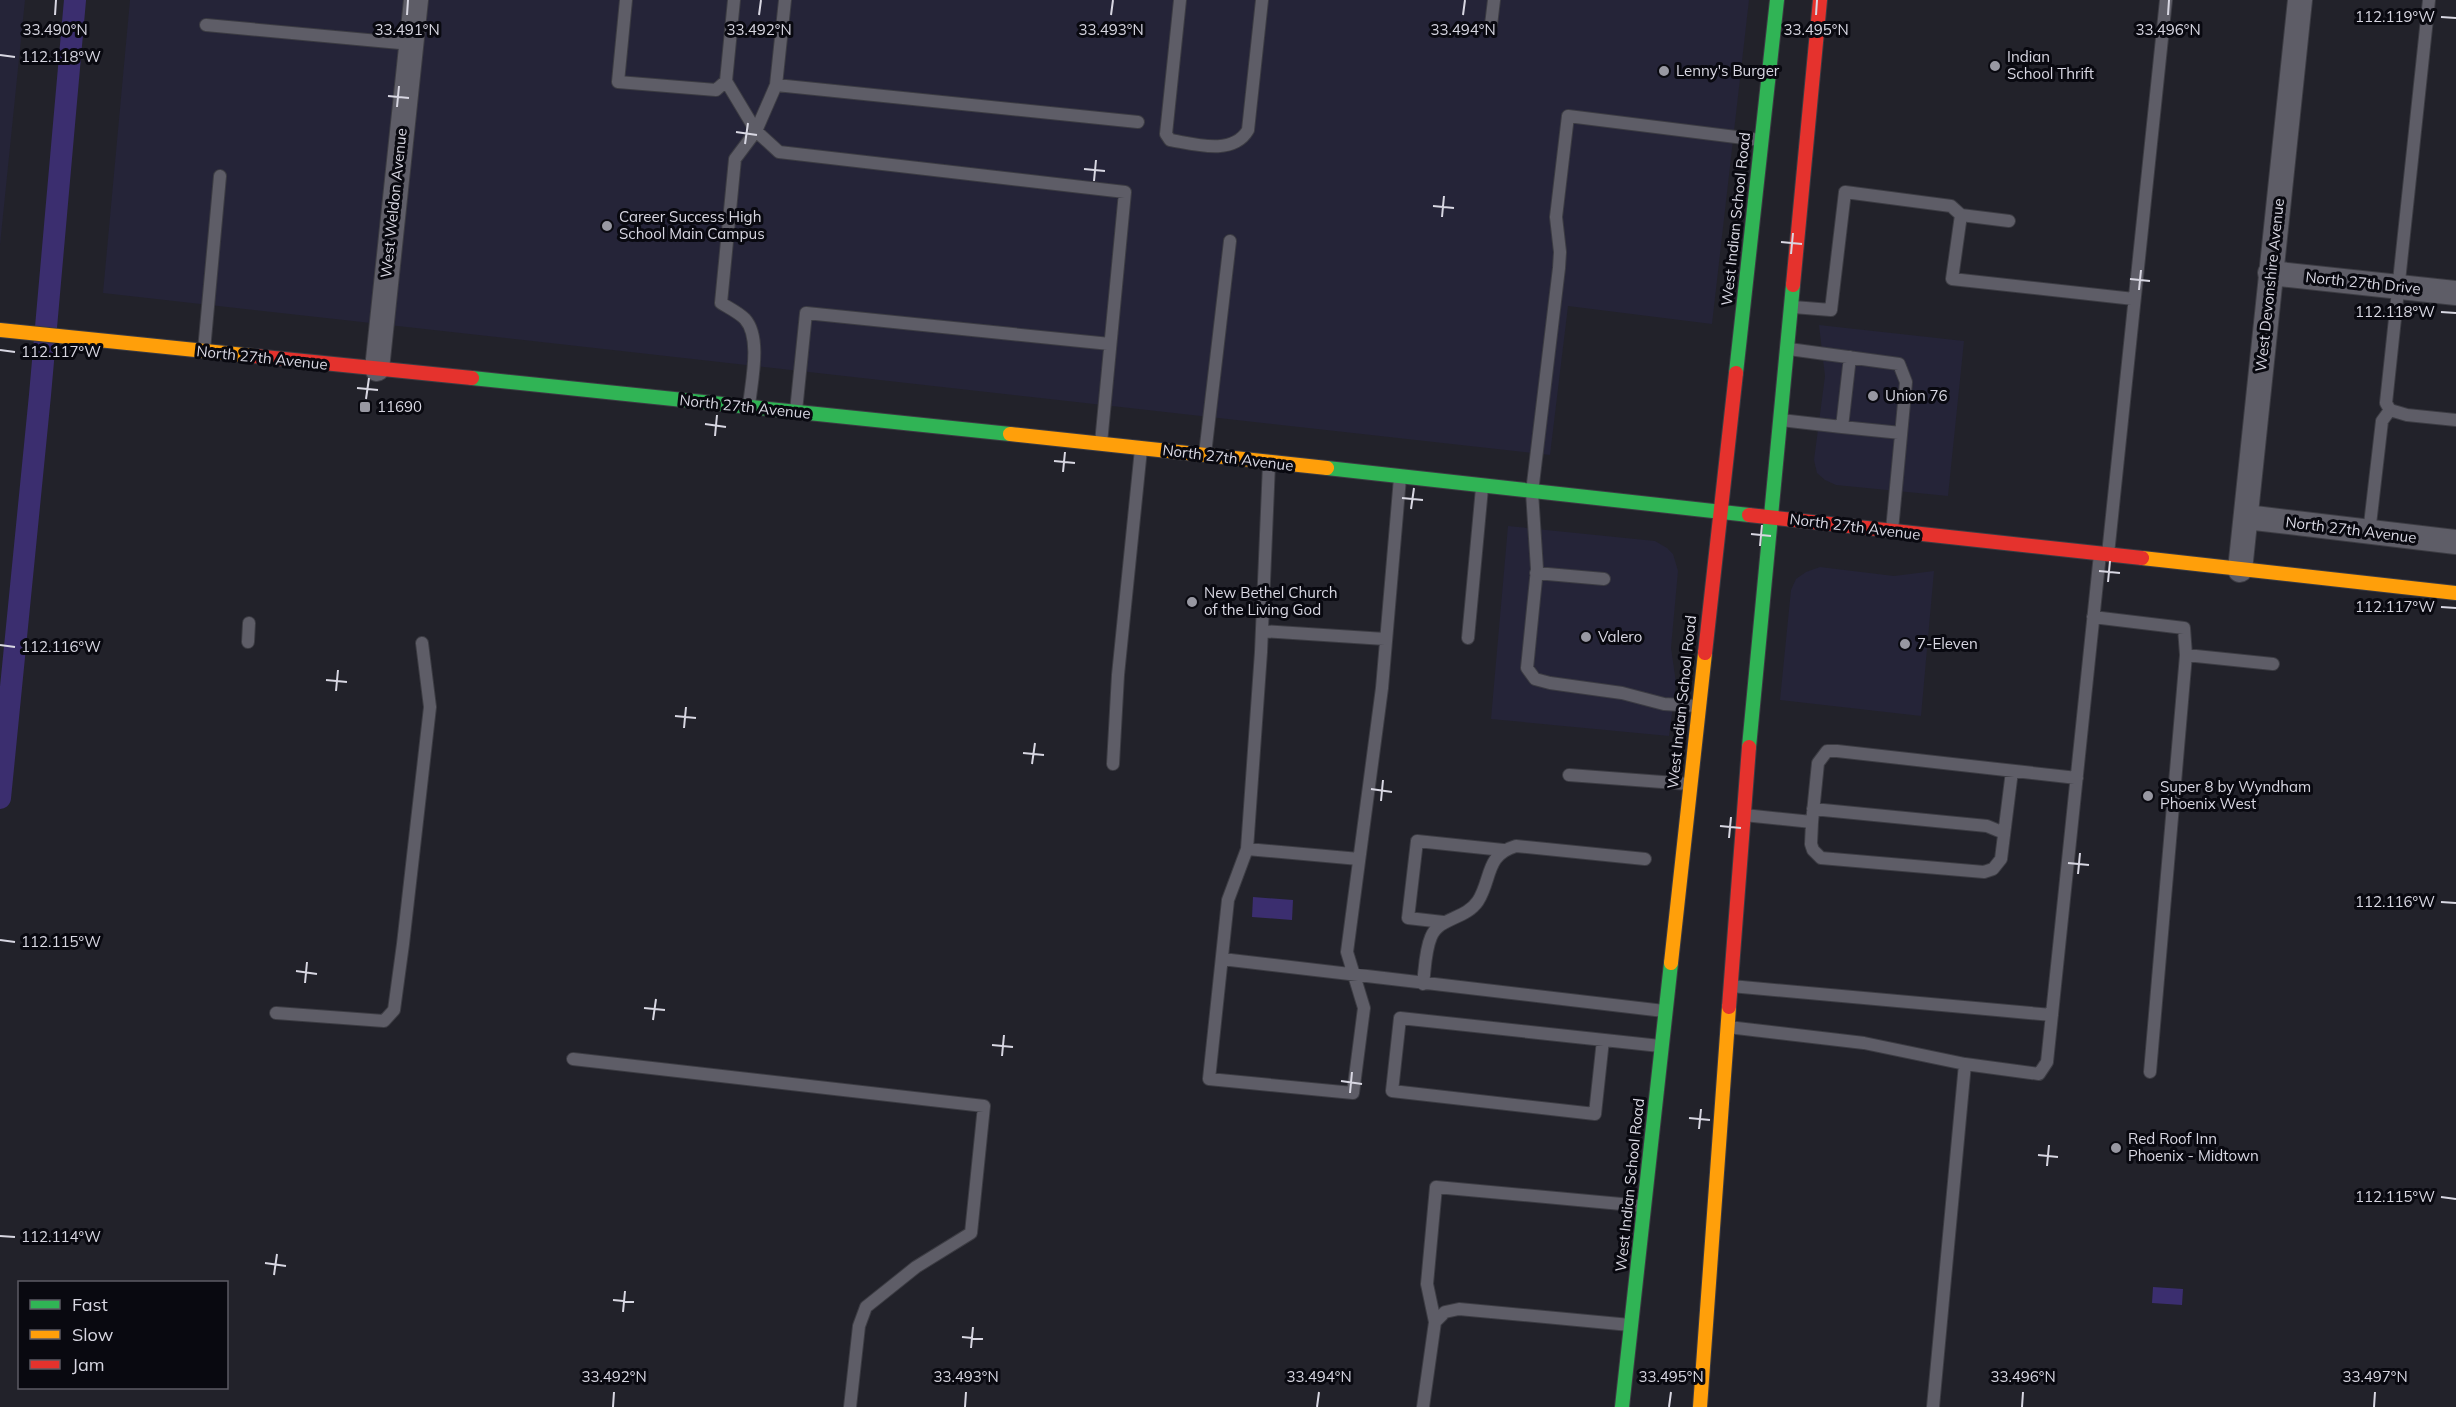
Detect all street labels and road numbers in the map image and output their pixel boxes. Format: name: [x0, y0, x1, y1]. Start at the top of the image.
street label: West Weldon Avenue: [376, 127, 411, 279]
street label: West Indian School Road: [1717, 131, 1754, 307]
street label: West Devonshire Avenue: [2251, 197, 2288, 373]
street label: North 27th Drive: [2304, 267, 2422, 298]
street label: North 27th Avenue: [196, 341, 329, 374]
street label: North 27th Avenue: [679, 390, 812, 423]
street label: North 27th Avenue: [1162, 440, 1295, 475]
street label: North 27th Avenue: [1789, 509, 1922, 544]
street label: North 27th Avenue: [2285, 512, 2418, 547]
street label: West Indian School Road: [1663, 614, 1700, 790]
street label: West Indian School Road: [1611, 1097, 1648, 1273]

